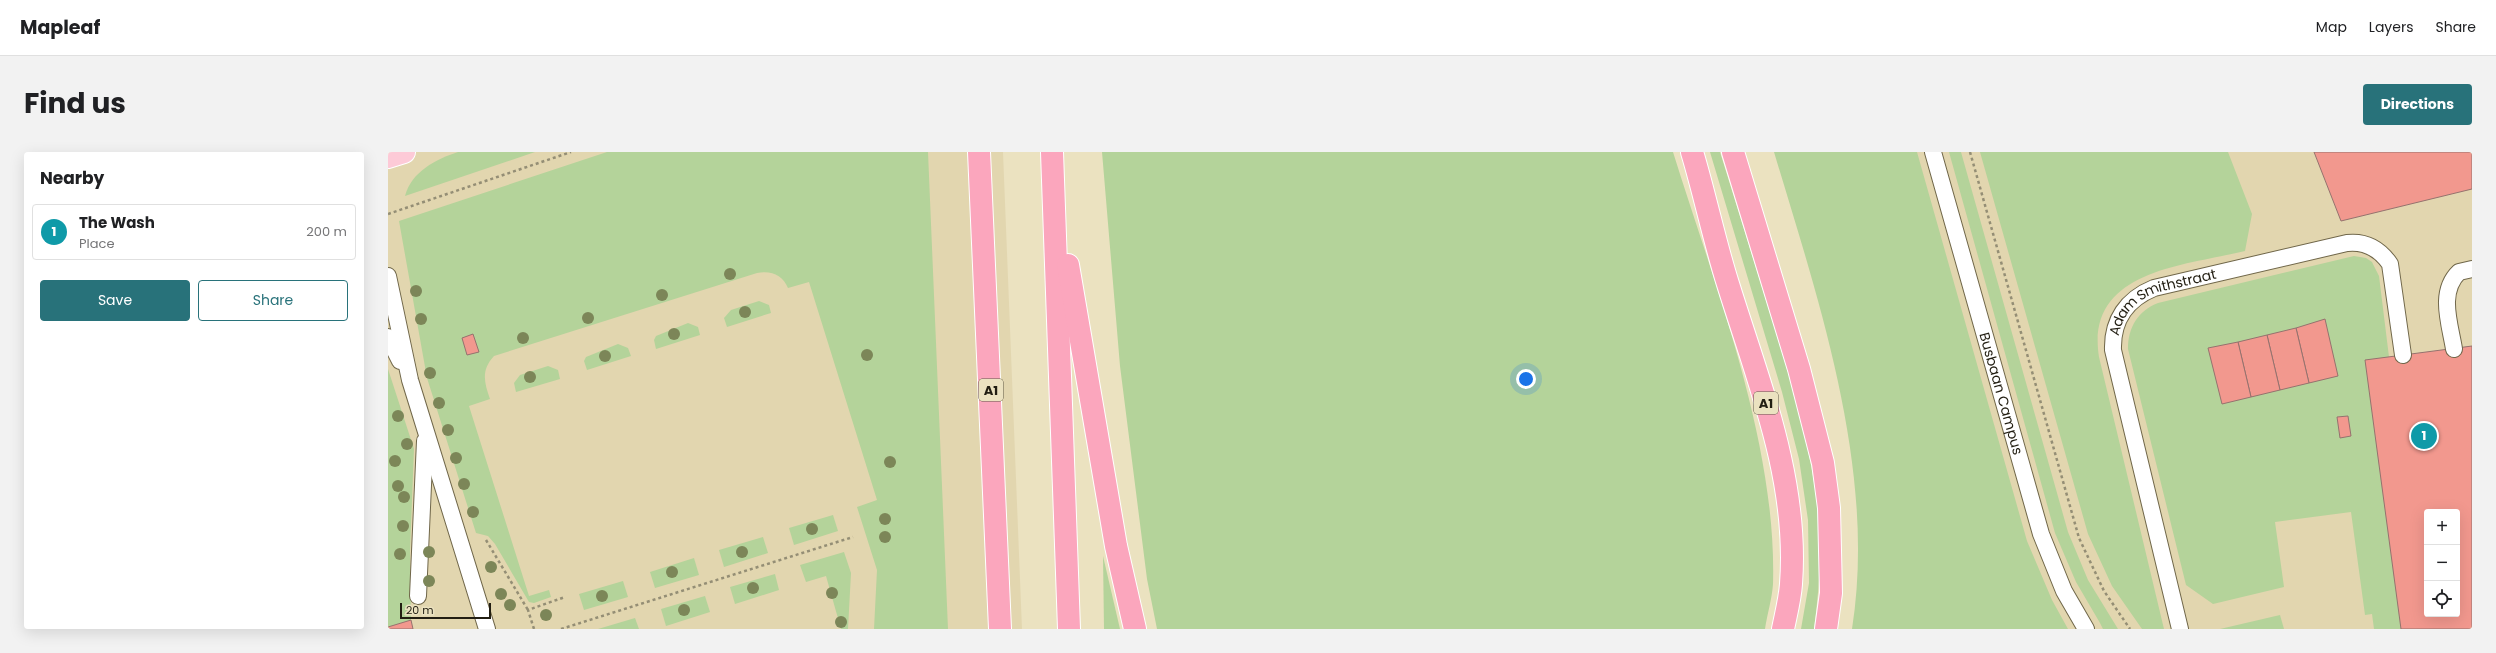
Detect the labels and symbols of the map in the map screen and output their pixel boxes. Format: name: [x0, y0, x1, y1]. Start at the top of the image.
street label: Adam Smithstraat: [2104, 264, 2218, 337]
street label: Busbaan Campus: [1974, 330, 2028, 457]
your location: [1516, 369, 1536, 389]
road number: A1: [979, 379, 1003, 401]
road number: A1: [1754, 392, 1778, 414]
pin: 1: [2411, 421, 2437, 451]
scale bar: [400, 601, 491, 620]

